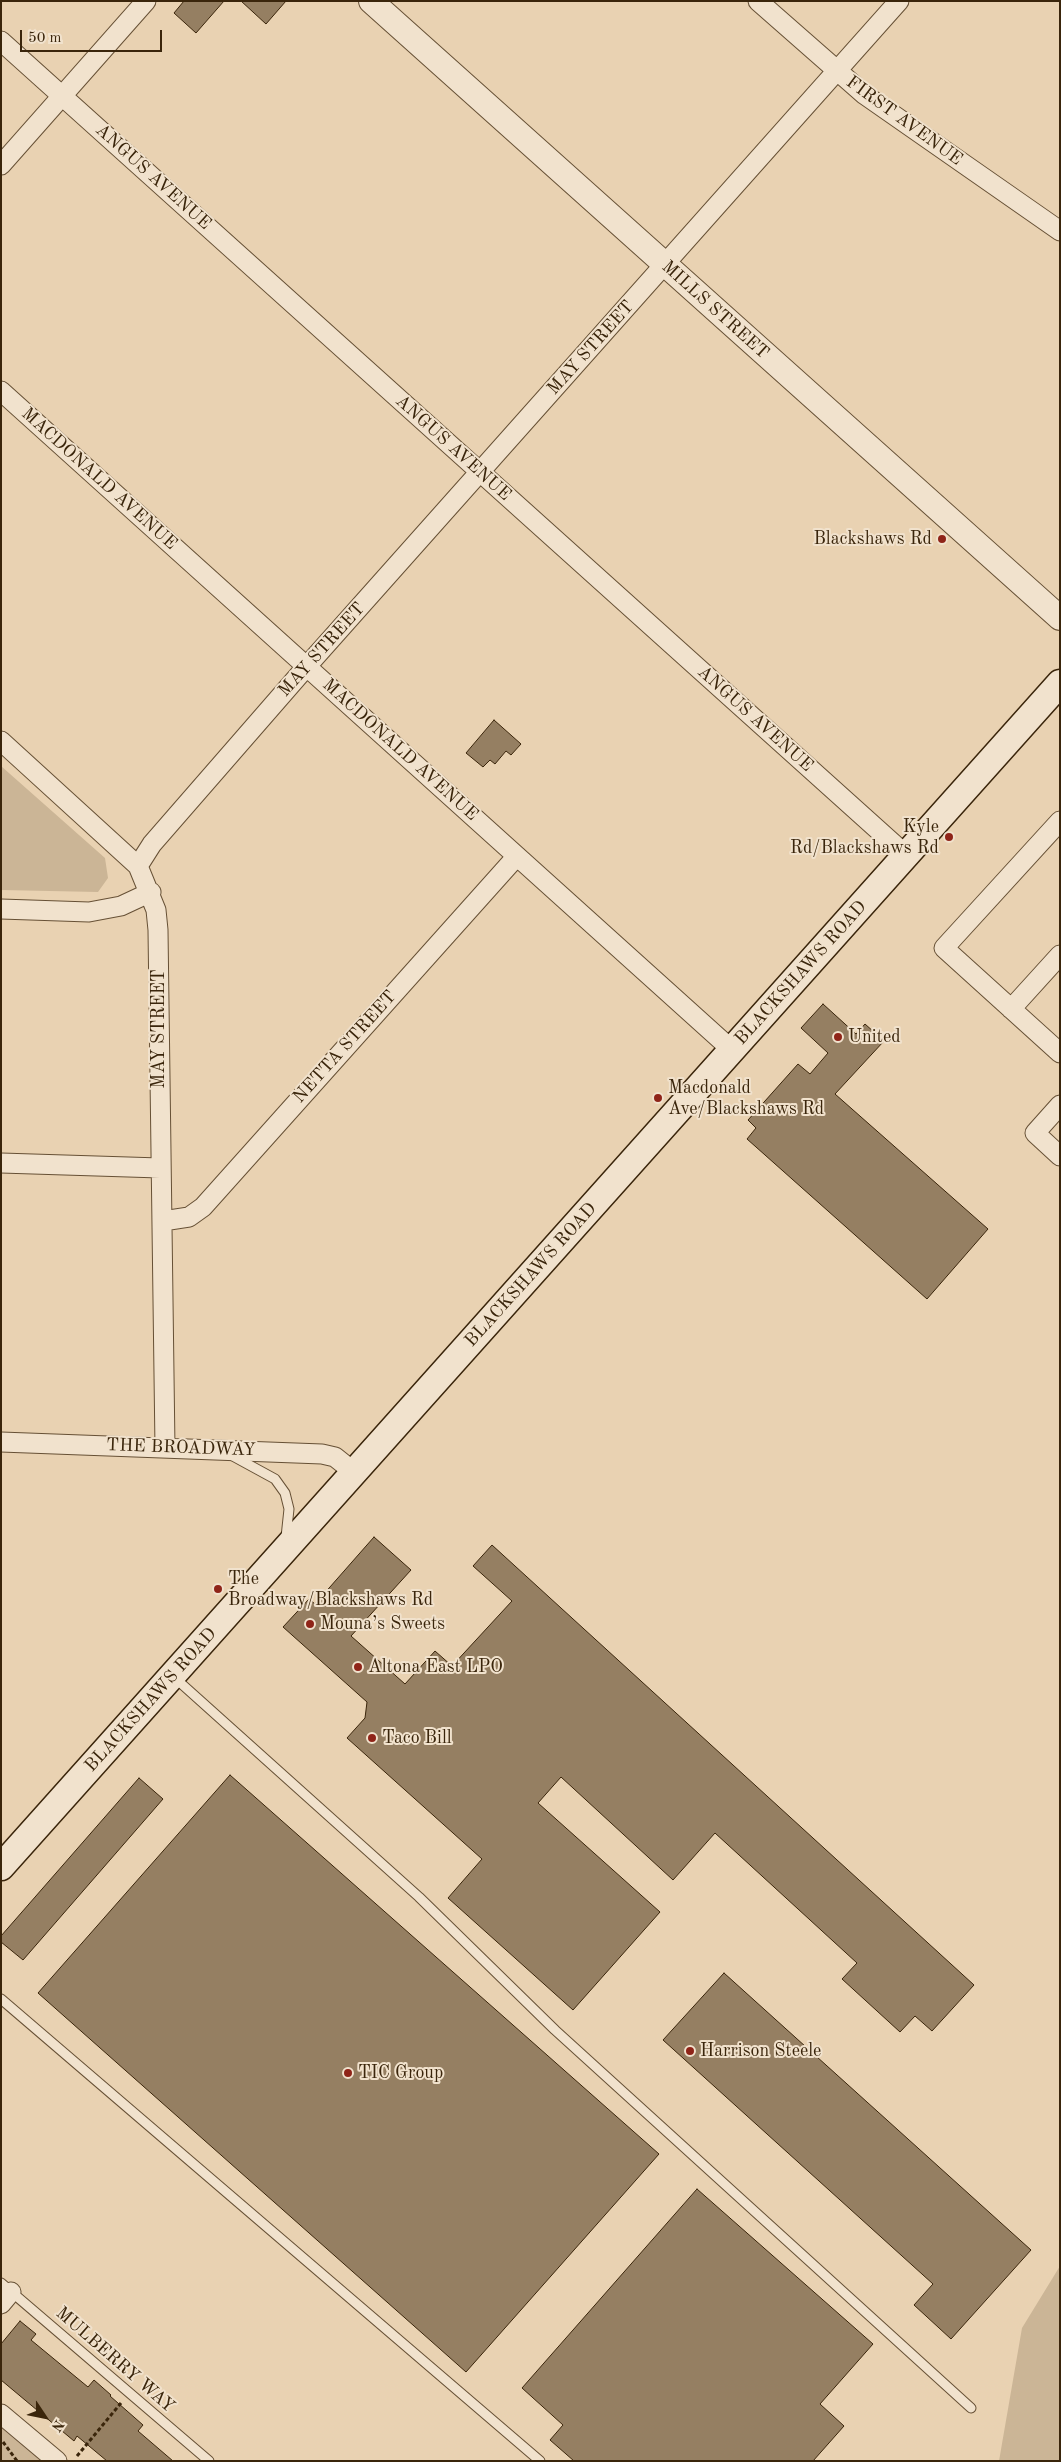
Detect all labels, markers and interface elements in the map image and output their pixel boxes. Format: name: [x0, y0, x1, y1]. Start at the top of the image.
scale bar: [22, 20, 165, 52]
text: 50 m: [28, 31, 62, 46]
street label: FIRST AVENUE: [842, 72, 966, 170]
street label: ANGUS AVENUE: [91, 119, 215, 235]
street label: MILLS STREET: [657, 256, 773, 364]
street label: MAY STREET: [543, 296, 639, 400]
street label: ANGUS AVENUE: [391, 390, 515, 506]
street label: MACDONALD AVENUE: [17, 403, 181, 555]
place label: Blackshaws Rd: [813, 528, 932, 550]
marker: Blackshaws Rd: [936, 533, 948, 545]
street label: MAY STREET: [274, 598, 370, 702]
street label: ANGUS AVENUE: [693, 661, 817, 777]
street label: MACDONALD AVENUE: [318, 674, 482, 826]
place label: Kyle Rd/Blackshaws Rd: [790, 816, 939, 859]
marker: Kyle Rd/Blackshaws Rd: [943, 831, 955, 843]
street label: BLACKSHAWS ROAD: [730, 896, 872, 1050]
street label: MAY STREET: [148, 969, 170, 1089]
street label: NETTA STREET: [289, 986, 401, 1108]
place label: United: [848, 1026, 901, 1048]
marker: United: [832, 1031, 844, 1043]
place label: Macdonald Ave/Blackshaws Rd: [668, 1077, 824, 1120]
marker: Macdonald Ave/Blackshaws Rd: [652, 1092, 664, 1104]
street label: BLACKSHAWS ROAD: [460, 1198, 602, 1352]
street label: THE BROADWAY: [106, 1435, 256, 1461]
place label: The Broadway/Blackshaws Rd: [228, 1568, 433, 1610]
marker: The Broadway/Blackshaws Rd: [212, 1583, 224, 1595]
place label: Mouna’s Sweets: [320, 1613, 445, 1635]
marker: Mouna’s Sweets: [304, 1618, 316, 1630]
street label: BLACKSHAWS ROAD: [80, 1623, 222, 1777]
place label: Altona East LPO: [368, 1656, 503, 1678]
marker: Altona East LPO: [352, 1661, 364, 1673]
place label: Taco Bill: [382, 1727, 452, 1749]
marker: Taco Bill: [366, 1732, 378, 1744]
place label: Harrison Steele: [700, 2040, 821, 2062]
marker: Harrison Steele: [684, 2045, 696, 2057]
place label: TIC Group: [358, 2062, 443, 2084]
marker: TIC Group: [342, 2067, 354, 2079]
street label: MULBERRY WAY: [51, 2302, 179, 2418]
north arrow: [20, 2392, 70, 2442]
text: N: [49, 2417, 66, 2434]

